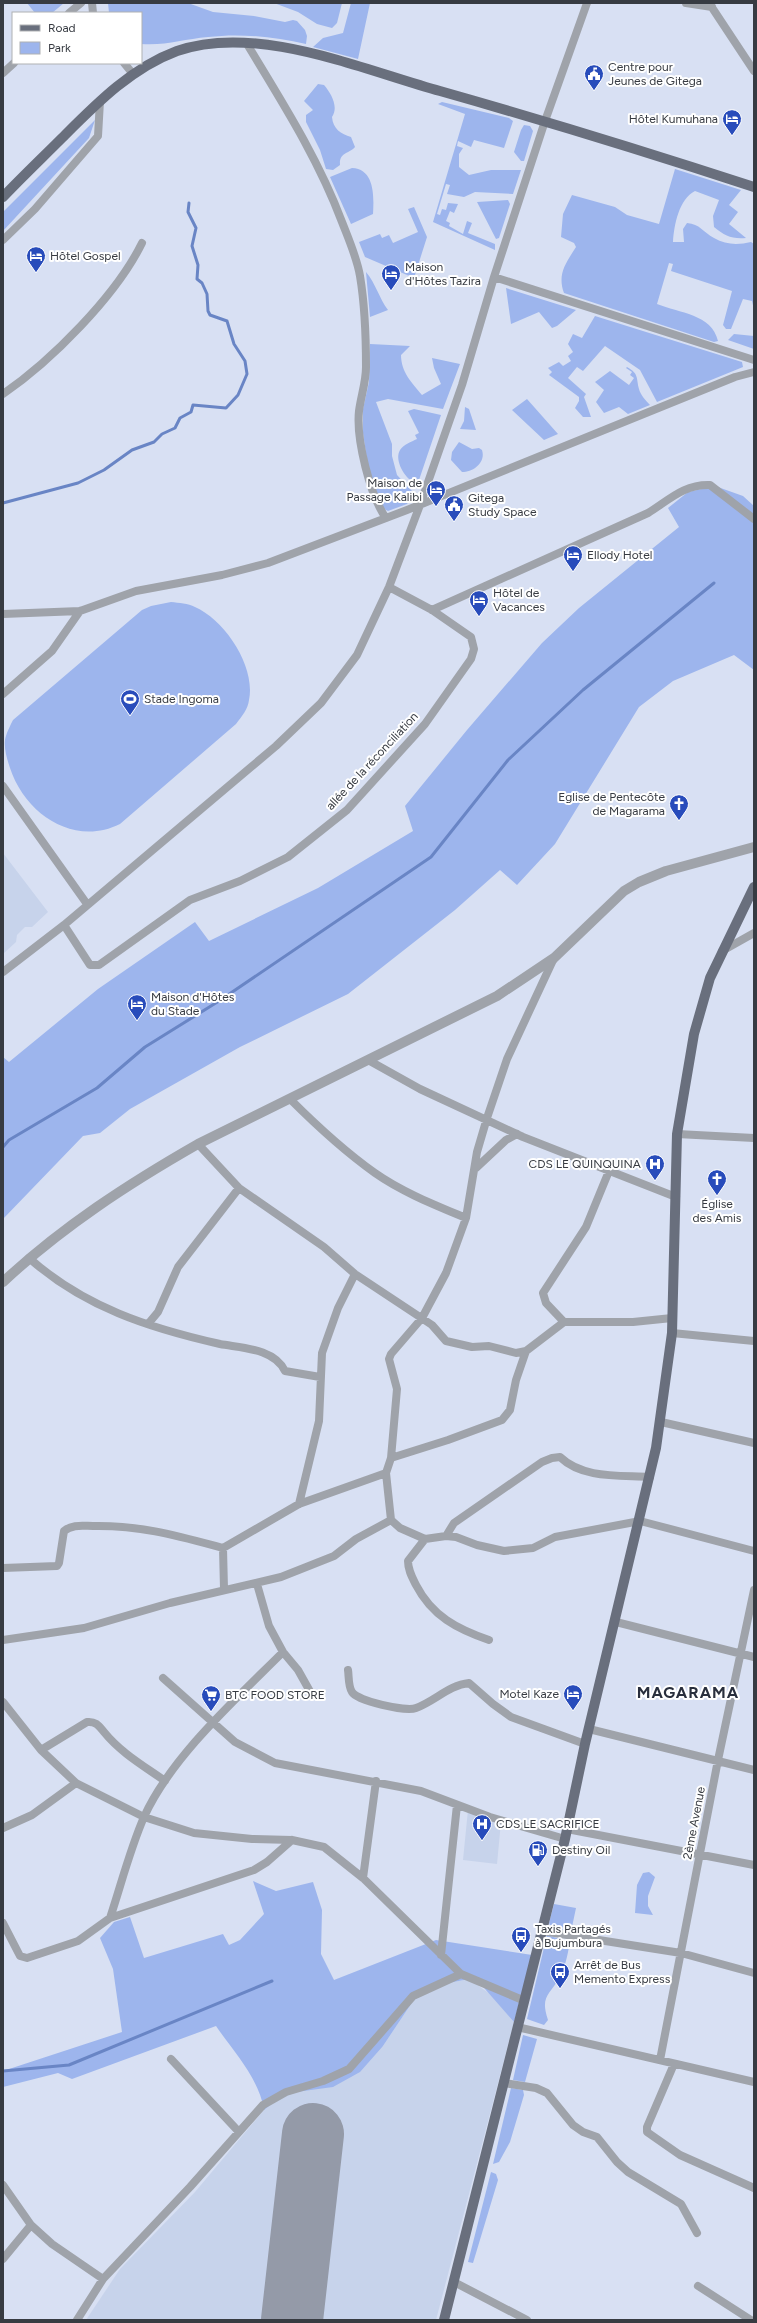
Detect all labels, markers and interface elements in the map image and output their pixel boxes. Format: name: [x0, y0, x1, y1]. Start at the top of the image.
legend: [12, 12, 142, 64]
text: Road: [48, 21, 76, 35]
text: Park: [48, 41, 71, 55]
place label: Centre pour Jeunes de Gitega: [608, 60, 702, 88]
public building icon: Centre pour Jeunes de Gitega: [583, 63, 605, 91]
hotel icon: Hôtel Kumuhana: [721, 108, 743, 136]
place label: Hôtel Kumuhana: [629, 112, 718, 126]
hotel icon: Hôtel Gospel: [25, 245, 47, 273]
place label: Hôtel Gospel: [50, 249, 121, 263]
place label: Maison d'Hôtes Tazira: [405, 260, 481, 288]
hotel icon: Maison d'Hôtes Tazira: [380, 263, 402, 291]
place label: Maison de Passage Kalibi: [347, 476, 422, 504]
hotel icon: Maison de Passage Kalibi: [425, 479, 447, 507]
place label: Gitega Study Space: [468, 491, 537, 519]
public building icon: Gitega Study Space: [443, 494, 465, 522]
hotel icon: Ellody Hotel: [562, 544, 584, 572]
place label: Ellody Hotel: [587, 548, 652, 562]
place label: Hôtel de Vacances: [493, 586, 545, 614]
hotel icon: Hôtel de Vacances: [468, 589, 490, 617]
sports icon: Stade Ingoma: [119, 688, 141, 716]
place label: Stade Ingoma: [144, 692, 219, 706]
street label: allée de la réconciliation: [323, 709, 421, 813]
place label: Eglise de Pentecôte de Magarama: [558, 790, 665, 818]
church icon: Eglise de Pentecôte de Magarama: [668, 793, 690, 821]
place label: Maison d'Hôtes du Stade: [151, 990, 235, 1018]
hotel icon: Maison d'Hôtes du Stade: [126, 993, 148, 1021]
hospital icon: CDS LE QUINQUINA: [644, 1153, 666, 1181]
place label: CDS LE QUINQUINA: [529, 1157, 641, 1171]
church icon: Église des Amis: [706, 1168, 728, 1196]
place label: Église des Amis: [693, 1197, 742, 1225]
hotel icon: Motel Kaze: [562, 1683, 584, 1711]
district label: MAGARAMA: [637, 1683, 739, 1702]
supermarket icon: BTC FOOD STORE: [200, 1684, 222, 1712]
place label: Motel Kaze: [499, 1687, 559, 1701]
place label: BTC FOOD STORE: [225, 1688, 325, 1702]
street label: 2ème Avenue: [680, 1785, 708, 1860]
hospital icon: CDS LE SACRIFICE: [471, 1813, 493, 1841]
place label: CDS LE SACRIFICE: [496, 1817, 600, 1831]
fuel station icon: Destiny Oil: [527, 1839, 549, 1867]
place label: Destiny Oil: [552, 1843, 610, 1857]
place label: Taxis Partagés à Bujumbura: [535, 1922, 611, 1950]
bus stop icon: Taxis Partagés à Bujumbura: [510, 1925, 532, 1953]
place label: Arrêt de Bus Memento Express: [574, 1958, 671, 1986]
bus stop icon: Arrêt de Bus Memento Express: [549, 1961, 571, 1989]

